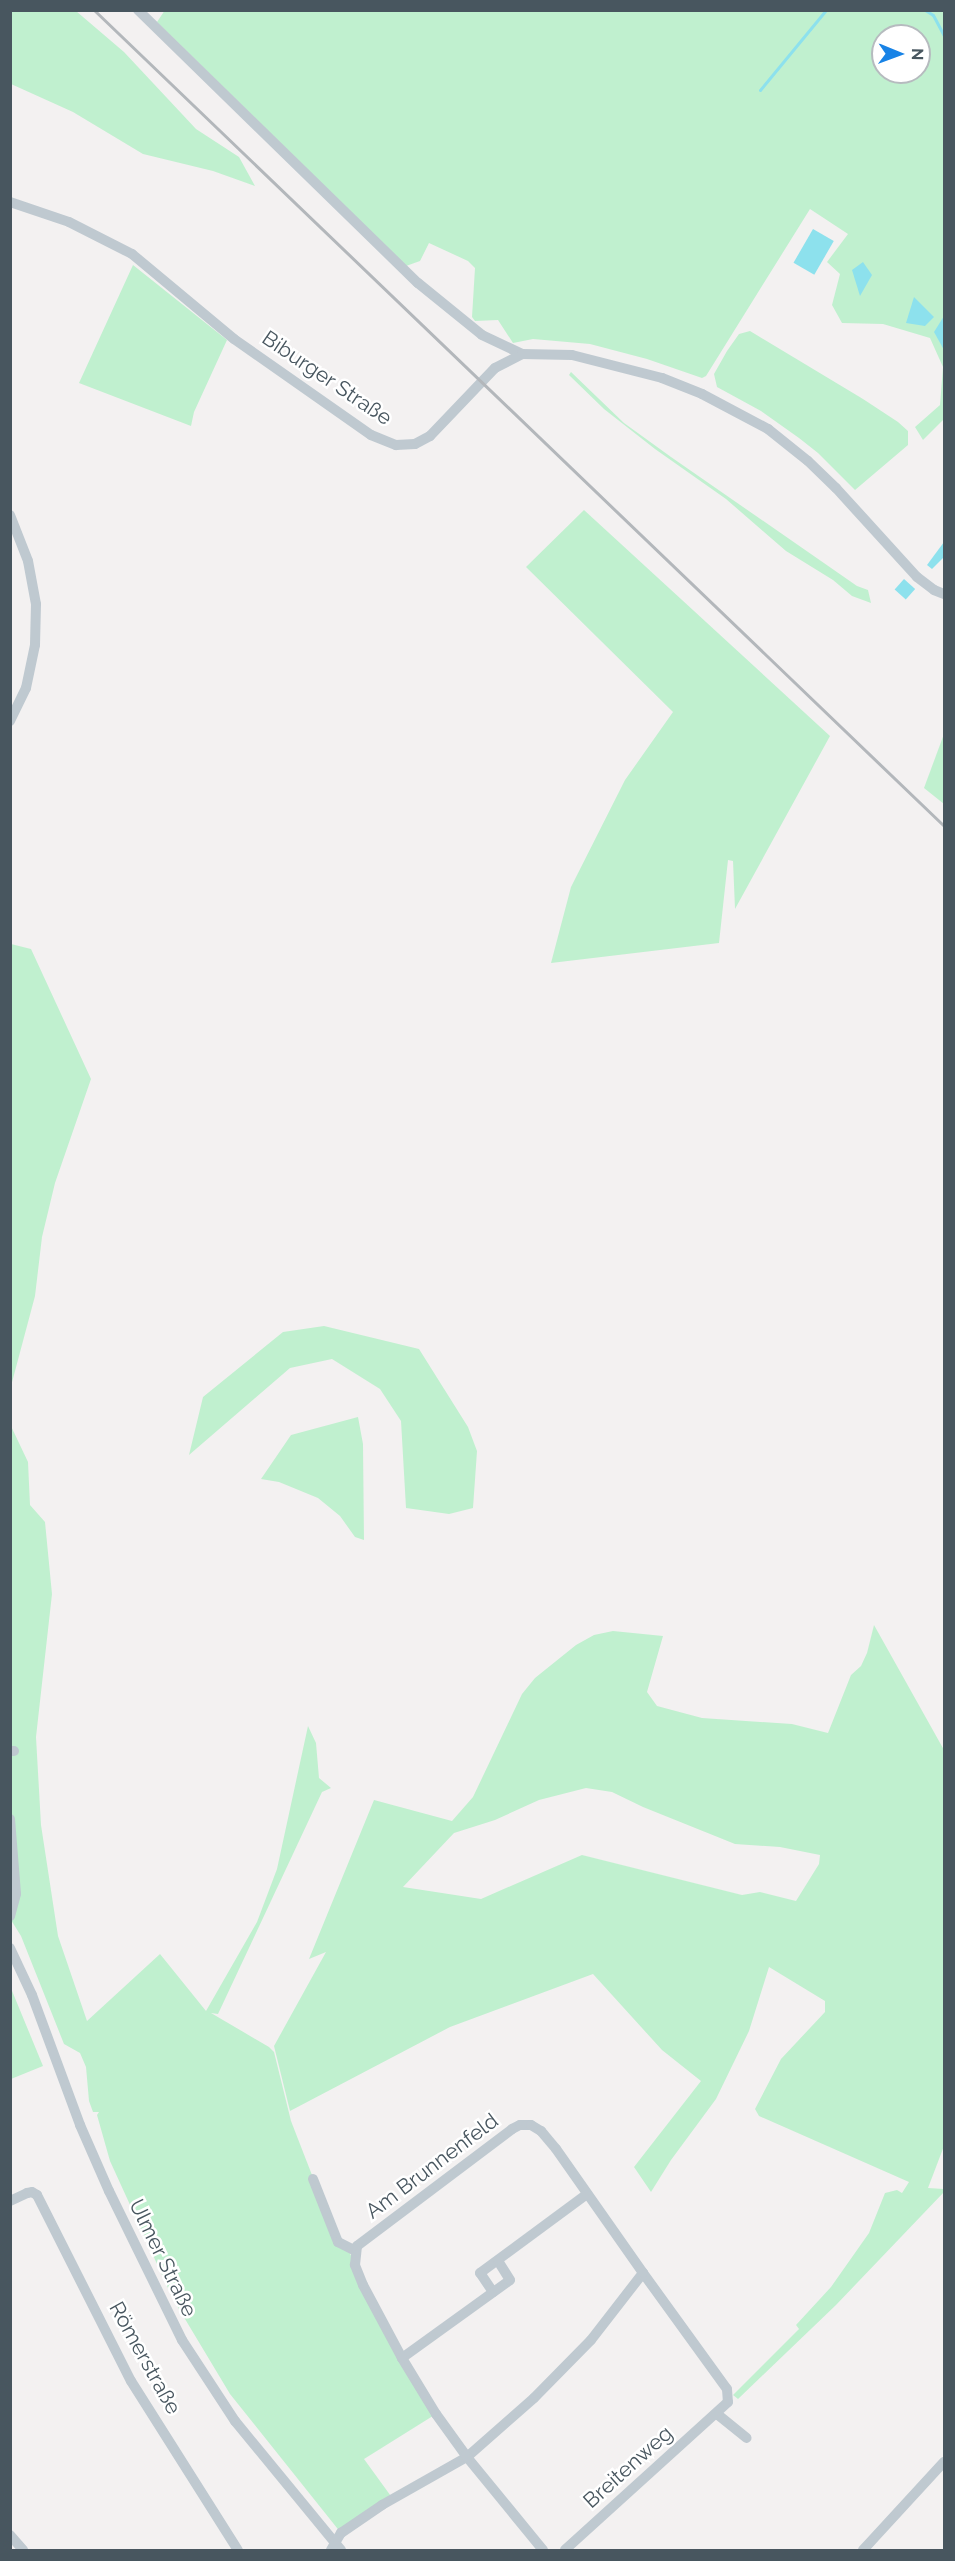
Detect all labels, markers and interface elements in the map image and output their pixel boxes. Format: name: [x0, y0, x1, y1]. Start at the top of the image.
north arrow: [871, 24, 931, 84]
text: N: [908, 48, 927, 61]
street label: Biburger Straße: [257, 325, 397, 431]
street label: Am Brunnenfeld: [361, 2108, 503, 2224]
street label: Ulmer Straße: [124, 2195, 202, 2321]
street label: Römerstraße: [104, 2297, 186, 2419]
street label: Breitenweg: [578, 2420, 678, 2514]

